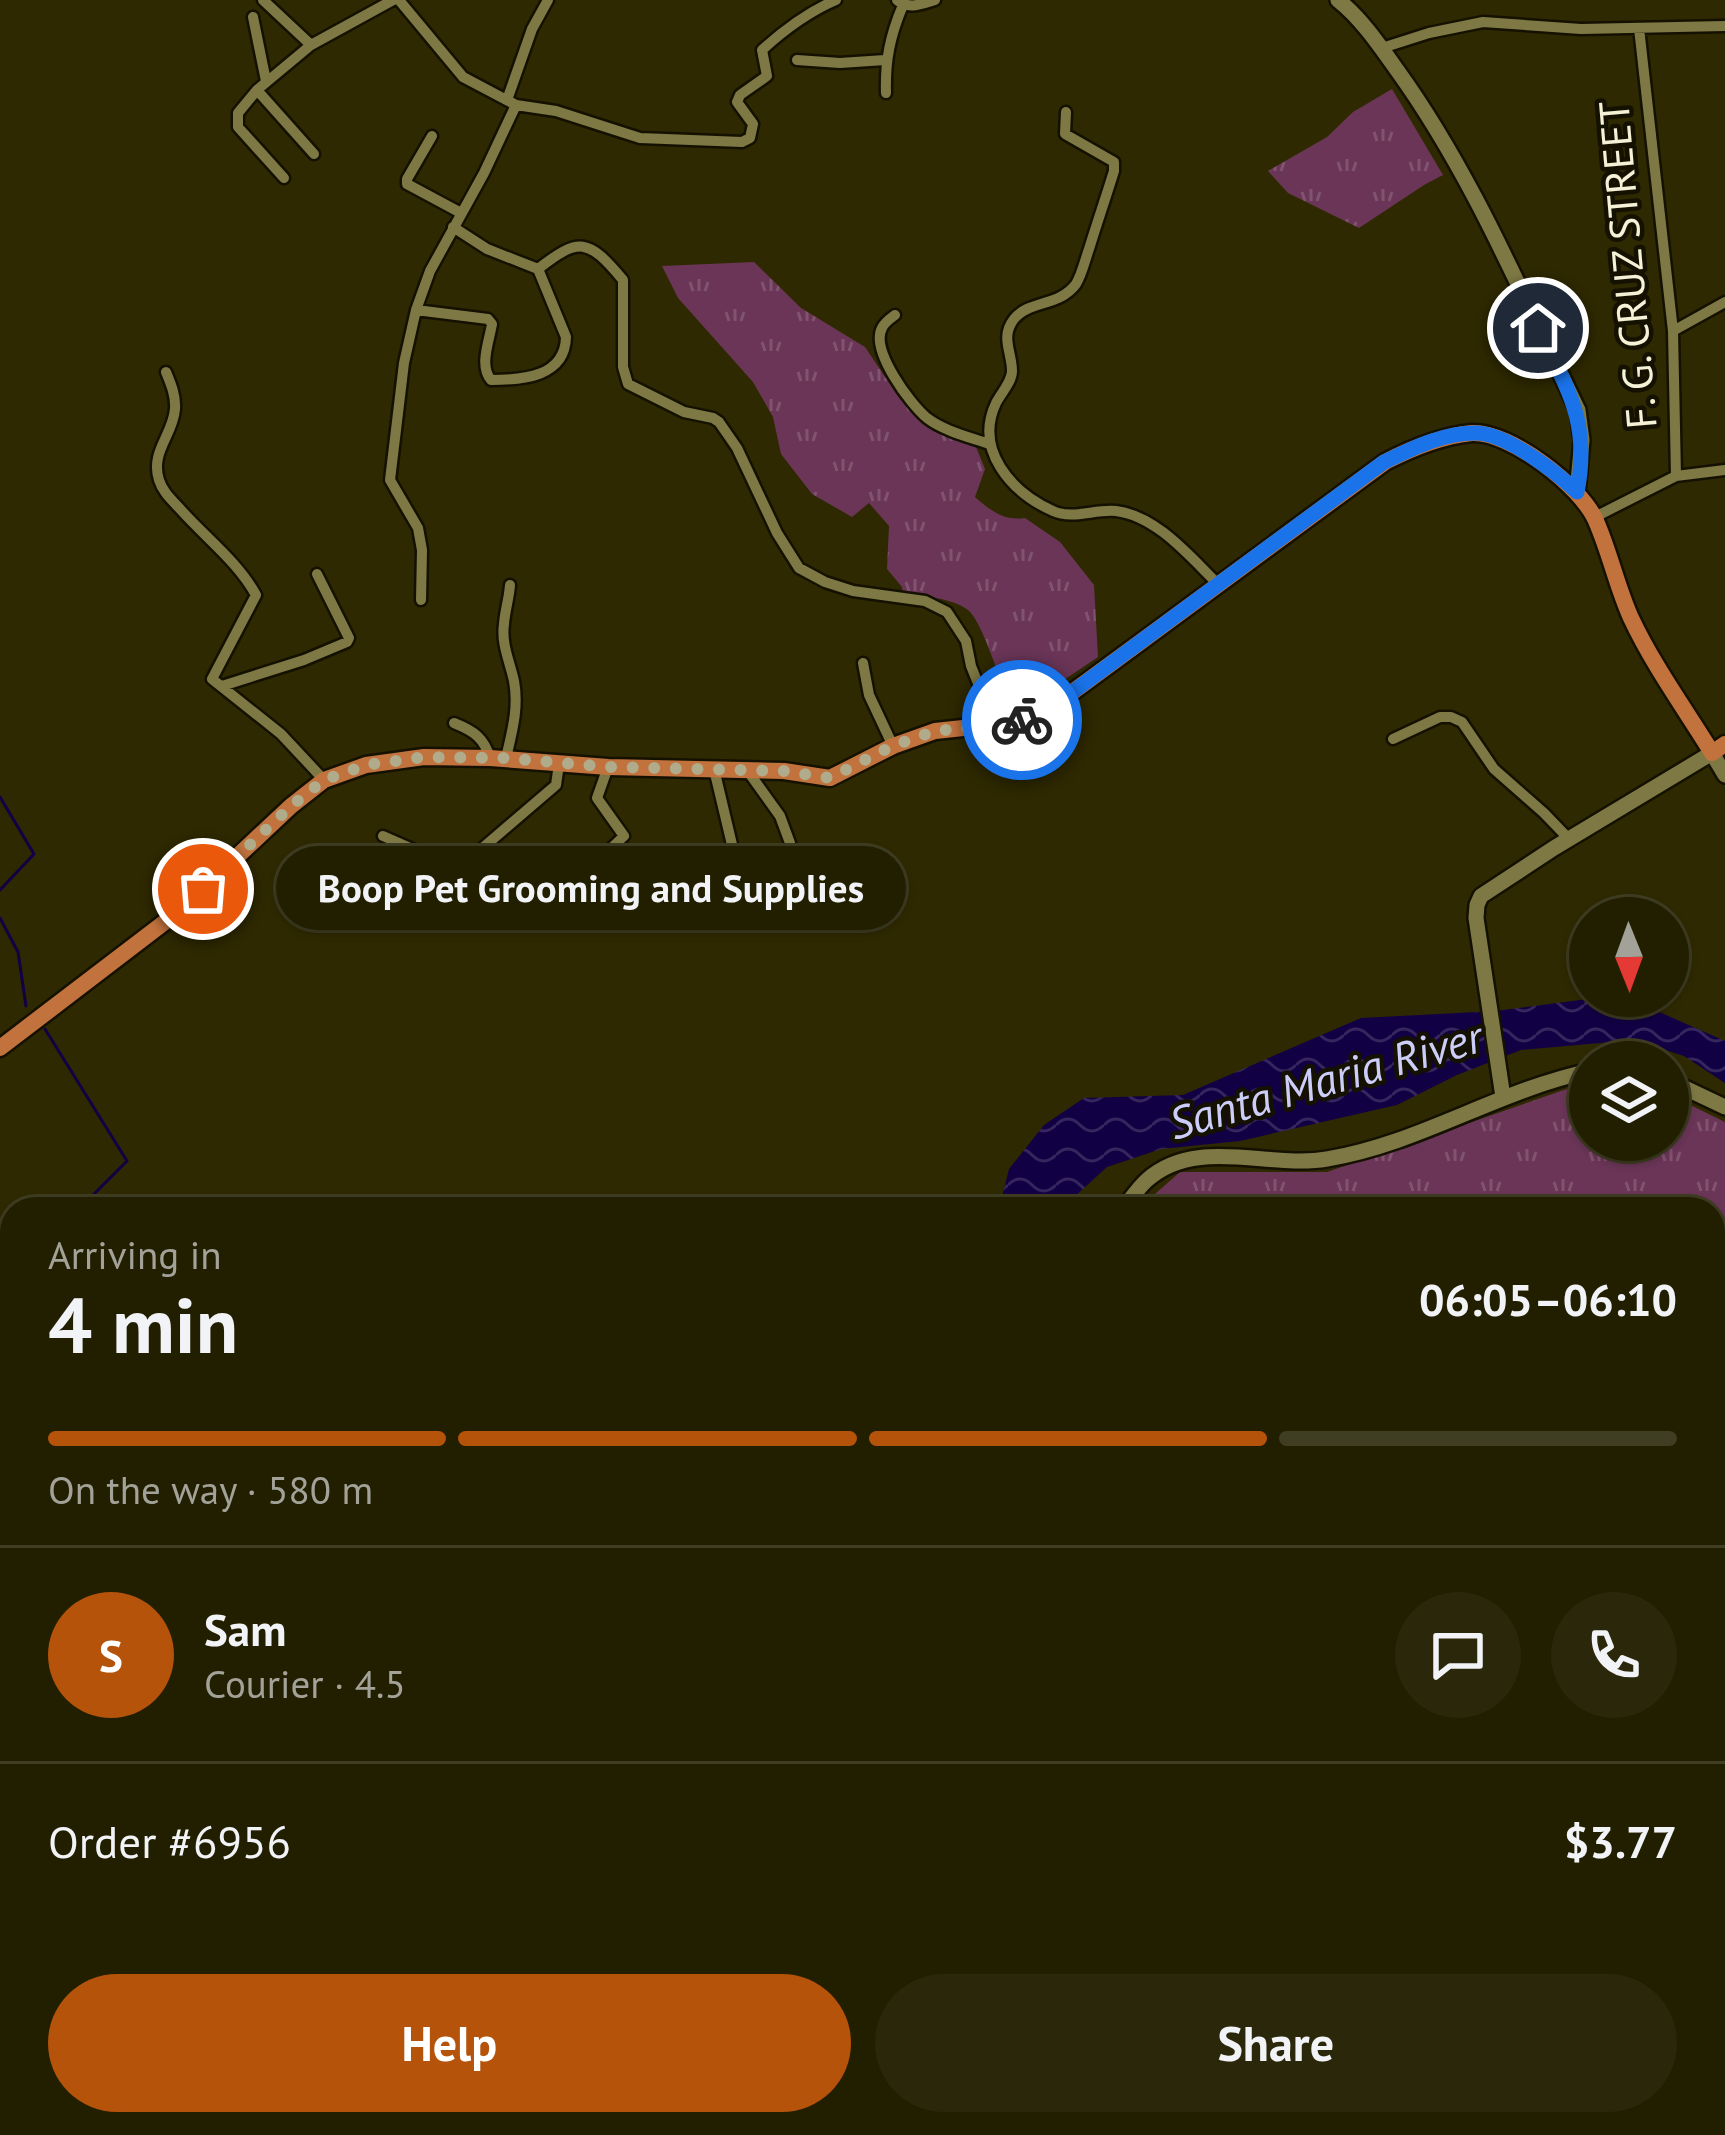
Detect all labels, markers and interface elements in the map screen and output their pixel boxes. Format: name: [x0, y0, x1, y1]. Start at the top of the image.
street label: F. G. CRUZ STREET: [1585, 99, 1669, 431]
pin: [1487, 277, 1589, 379]
icon: home: [1505, 295, 1571, 361]
courier: [962, 660, 1082, 780]
icon: bike: [989, 687, 1055, 753]
pin: [152, 838, 254, 940]
callout: Boop Pet Grooming and Supplies: [275, 847, 905, 931]
icon: bag: [170, 856, 236, 922]
text: Boop Pet Grooming and Supplies: [318, 862, 864, 913]
north arrow: [1569, 897, 1689, 1017]
map controls: [1569, 897, 1689, 1161]
water label: Santa Maria River: [1161, 1006, 1492, 1151]
button: layers: [1569, 1041, 1689, 1161]
text: Arriving in: [48, 1229, 222, 1280]
text: 06:05–06:10: [1419, 1270, 1677, 1328]
text: 4 min: [48, 1274, 238, 1375]
text: On the way · 580 m: [48, 1464, 373, 1515]
button: chat: [1395, 1592, 1521, 1718]
button: phone: [1551, 1592, 1677, 1718]
text: Sam: [204, 1600, 286, 1658]
text: S: [99, 1626, 123, 1684]
text: Courier · 4.5: [204, 1658, 406, 1709]
text: Order #6956: [48, 1812, 291, 1870]
text: $3.77: [1564, 1812, 1677, 1870]
button: Help: [48, 1974, 851, 2112]
button: Share: [875, 1974, 1677, 2112]

